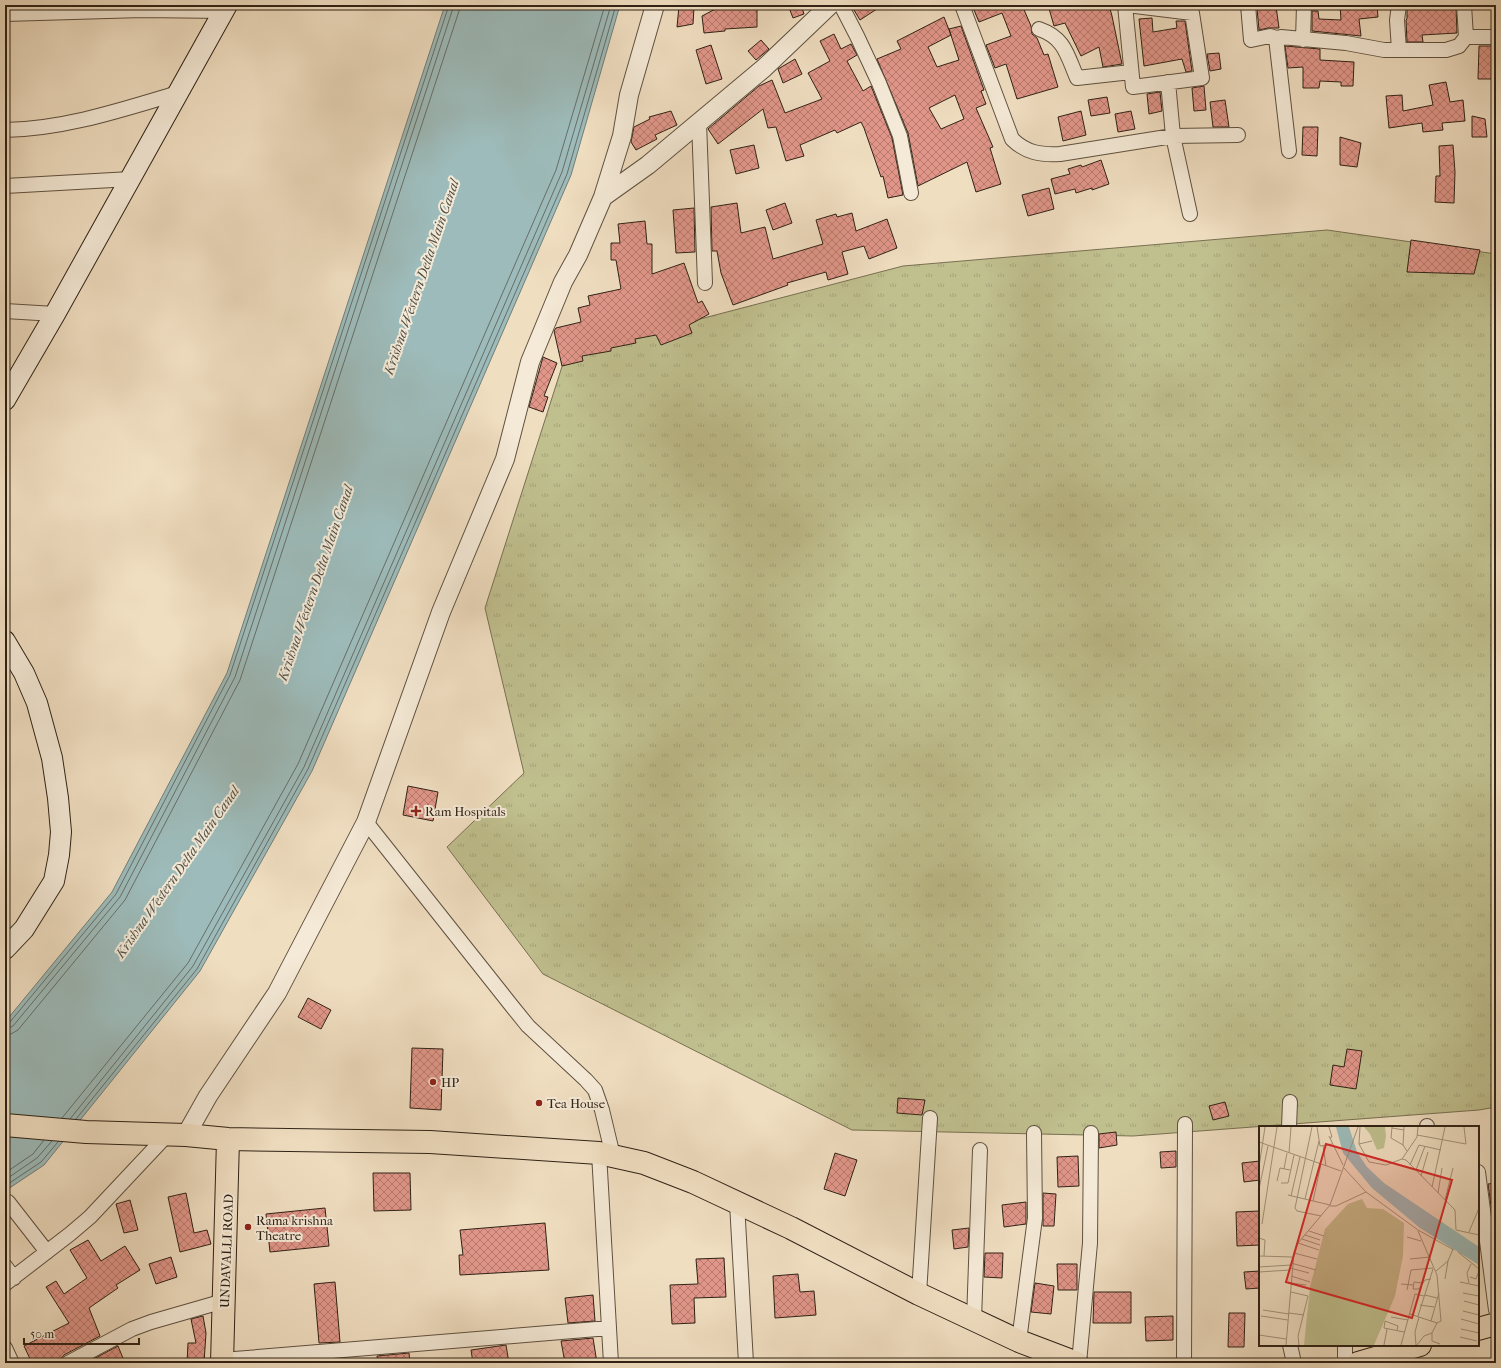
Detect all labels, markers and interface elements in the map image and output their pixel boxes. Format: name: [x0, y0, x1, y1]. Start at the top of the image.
water label: Krishna Western Delta Main Canal: [380, 176, 463, 378]
water label: Krishna Western Delta Main Canal: [274, 482, 357, 684]
water label: Krishna Western Delta Main Canal: [111, 782, 244, 962]
place label: Ram Hospitals: [425, 804, 506, 819]
marker: Ram Hospitals: [410, 805, 422, 817]
place label: HP: [441, 1075, 459, 1090]
marker: HP: [428, 1077, 438, 1087]
place label: Tea House: [547, 1096, 606, 1111]
marker: Tea House: [534, 1098, 544, 1108]
inset map: [1259, 1126, 1479, 1346]
street label: UNDAVALLI ROAD: [217, 1194, 236, 1308]
place label: Rama krishna Theatre: [256, 1213, 334, 1243]
marker: Rama krishna Theatre: [243, 1222, 253, 1232]
scale bar: [24, 1320, 139, 1346]
text: 50 m: [30, 1327, 54, 1341]

